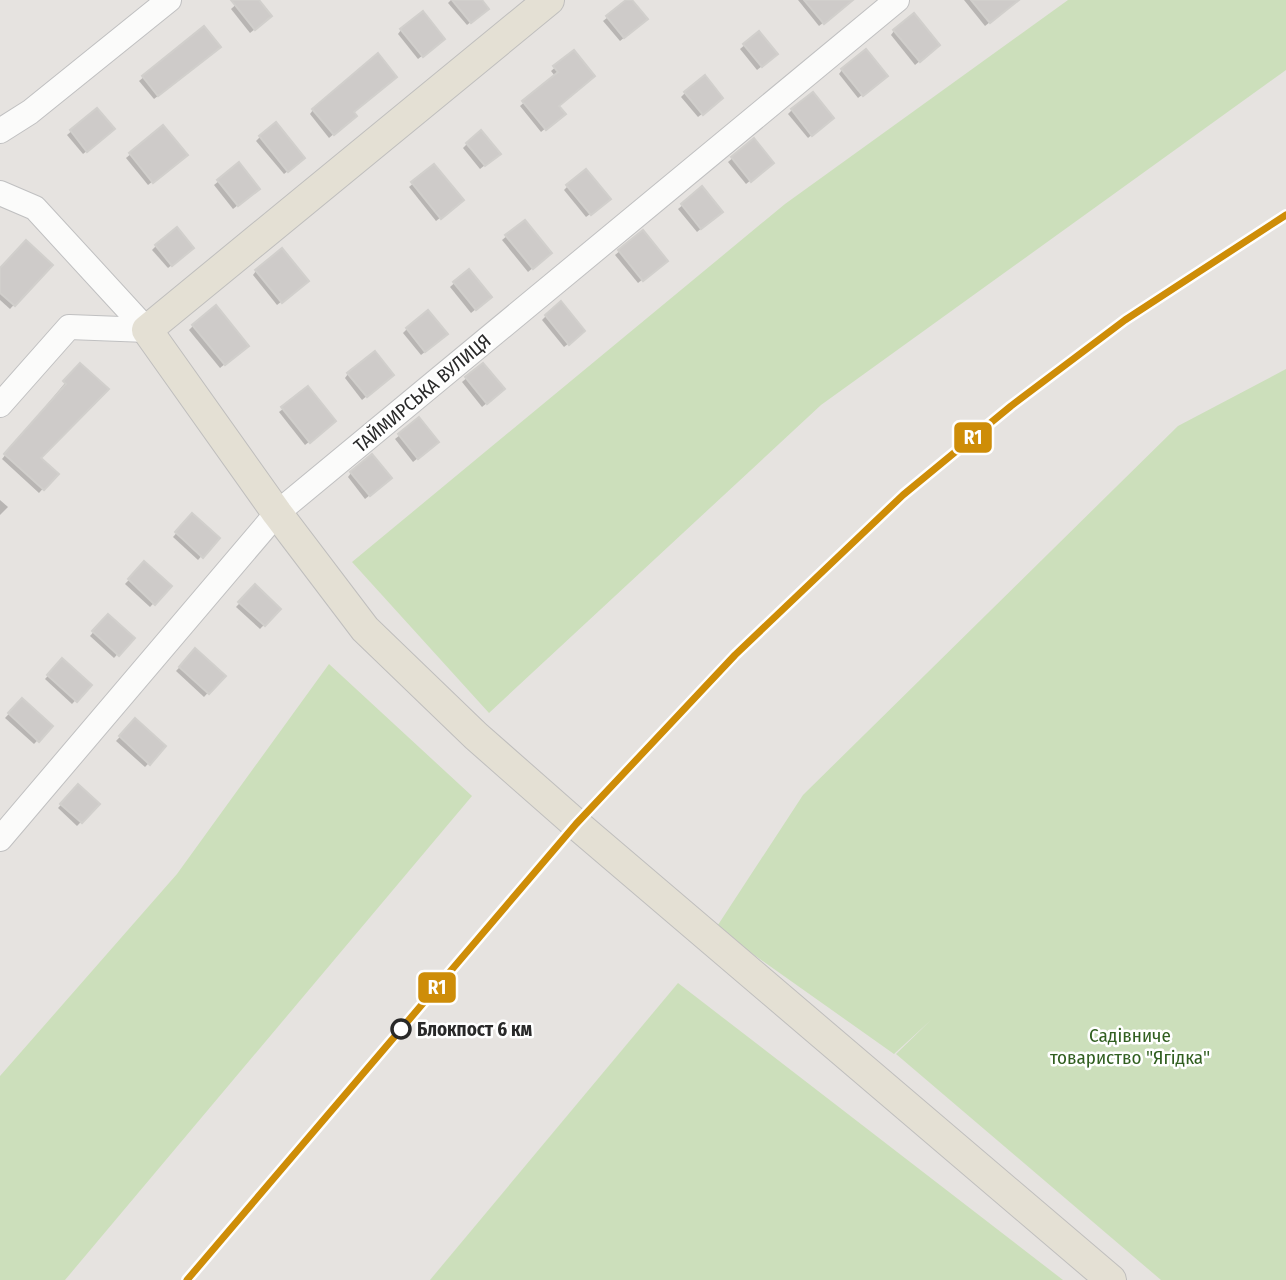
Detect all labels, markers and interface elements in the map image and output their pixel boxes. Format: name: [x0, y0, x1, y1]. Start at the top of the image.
street label: ТАЙМИРСЬКА ВУЛИЦЯ: [349, 329, 496, 457]
line badge: R1: [953, 421, 993, 454]
text: R1: [964, 426, 982, 449]
line badge: R1: [417, 971, 457, 1004]
text: R1: [428, 976, 446, 999]
place label: Блокпост 6 км: [417, 1018, 533, 1041]
marker: Блокпост 6 км: [391, 1019, 411, 1039]
park label: Садівниче товариство "Ягідка": [1050, 1024, 1210, 1069]

